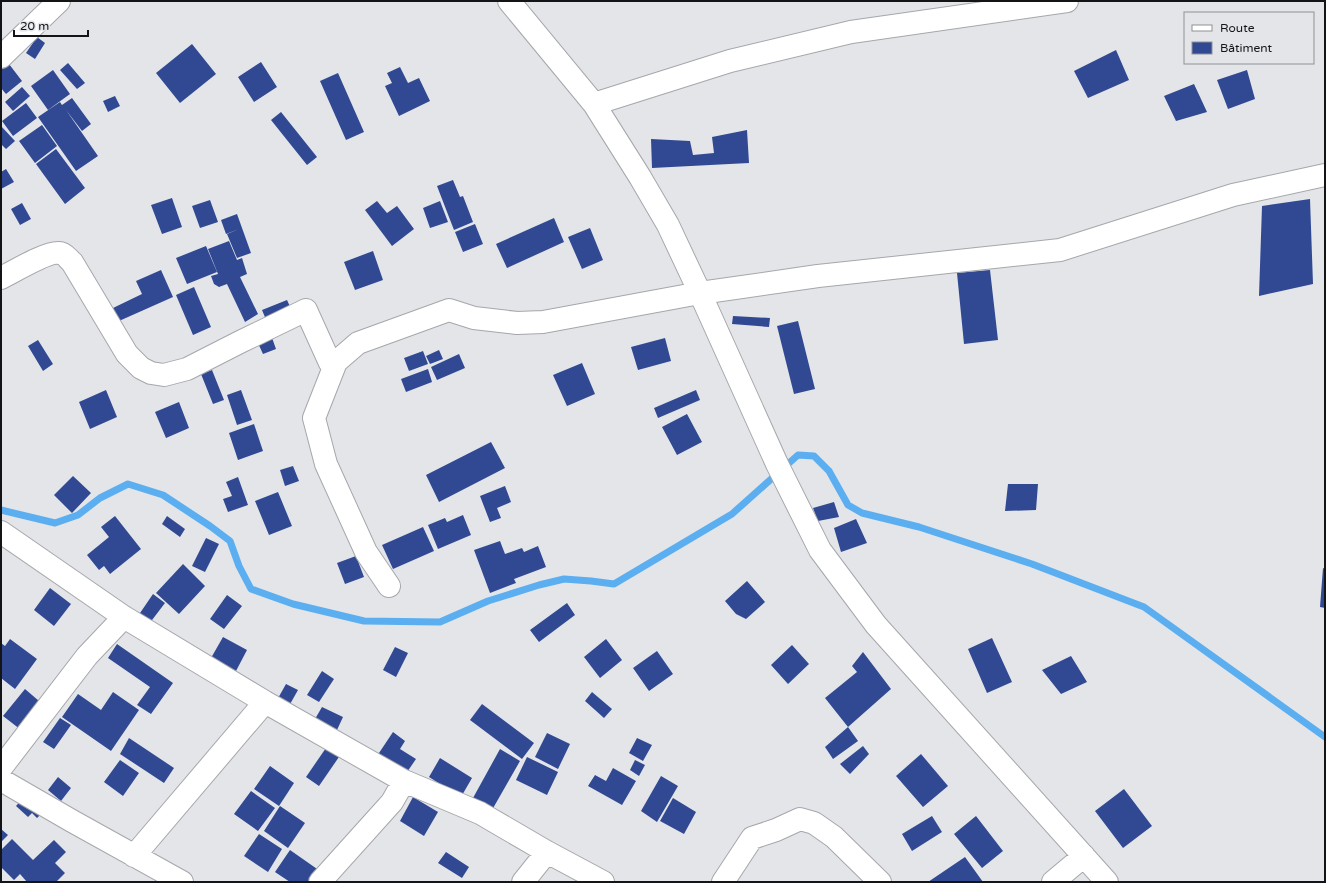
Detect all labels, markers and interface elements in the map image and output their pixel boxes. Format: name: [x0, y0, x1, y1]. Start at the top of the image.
scale bar: [14, 12, 88, 38]
legend: [1184, 12, 1314, 64]
text: 20 m: [20, 19, 49, 33]
text: Route: [1220, 21, 1255, 35]
text: Bâtiment: [1220, 41, 1272, 55]

